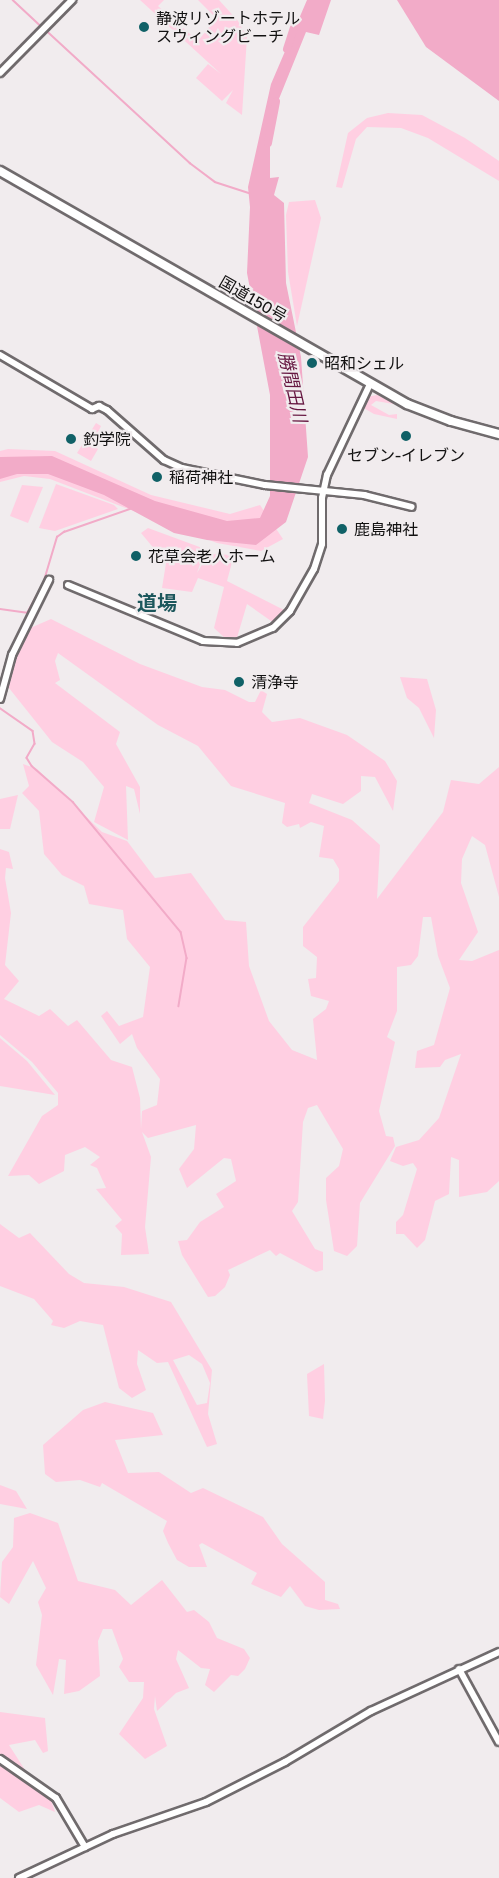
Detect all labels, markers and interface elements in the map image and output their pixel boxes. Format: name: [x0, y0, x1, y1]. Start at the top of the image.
place label: 静波リゾートホテル スウィングビーチ: [156, 8, 300, 46]
marker: 静波リゾートホテル スウィングビーチ: [137, 20, 151, 34]
street label: 国道150号: [216, 272, 290, 326]
water label: 勝間田川: [274, 349, 312, 425]
place label: 昭和シェル: [324, 353, 404, 373]
marker: 昭和シェル: [305, 356, 319, 370]
place label: 釣学院: [83, 429, 131, 449]
marker: セブン-イレブン: [399, 429, 413, 443]
marker: 釣学院: [64, 432, 78, 446]
place label: セブン-イレブン: [347, 445, 465, 465]
place label: 稲荷神社: [169, 467, 233, 487]
marker: 稲荷神社: [150, 470, 164, 484]
place label: 鹿島神社: [354, 519, 418, 539]
marker: 鹿島神社: [335, 522, 349, 536]
place label: 花草会老人ホーム: [148, 546, 276, 566]
marker: 花草会老人ホーム: [129, 549, 143, 563]
district label: 道場: [137, 590, 177, 614]
place label: 清浄寺: [251, 672, 299, 692]
marker: 清浄寺: [232, 675, 246, 689]

